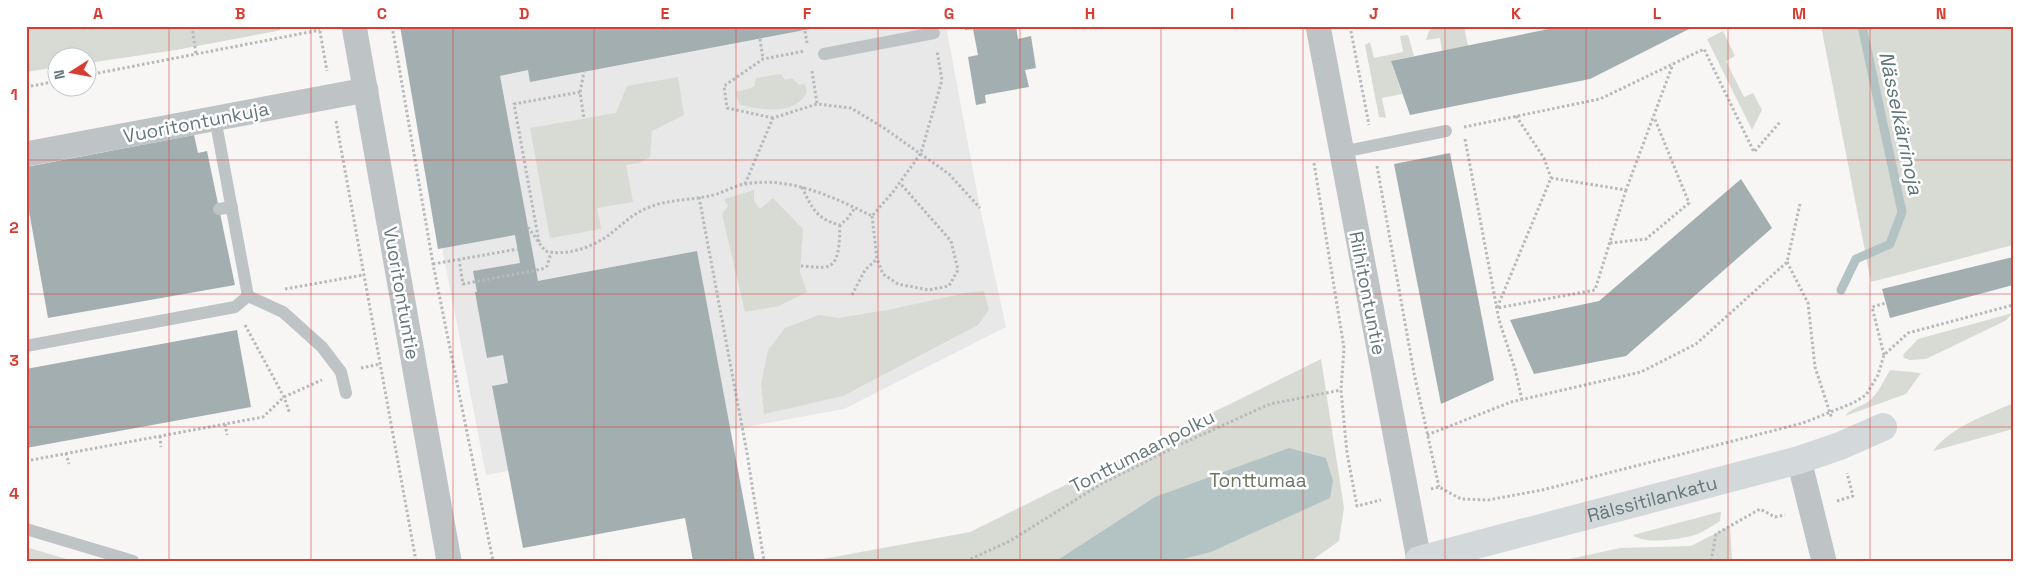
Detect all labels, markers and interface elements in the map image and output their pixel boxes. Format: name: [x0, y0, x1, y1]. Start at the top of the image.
text: A: [93, 3, 103, 24]
text: B: [235, 3, 245, 24]
text: C: [377, 3, 387, 24]
text: D: [519, 3, 529, 24]
text: E: [661, 3, 670, 24]
text: F: [803, 3, 812, 24]
text: G: [944, 3, 954, 24]
text: H: [1085, 3, 1095, 24]
text: I: [1230, 3, 1234, 24]
text: J: [1369, 3, 1379, 24]
text: K: [1511, 3, 1521, 24]
text: L: [1653, 3, 1662, 24]
text: M: [1792, 3, 1806, 24]
text: N: [1936, 3, 1946, 24]
north arrow: [48, 48, 98, 98]
water label: Nässelkärrinoja: [1873, 49, 1929, 197]
text: N: [50, 68, 69, 81]
text: 1: [10, 84, 18, 105]
street label: Vuoritontunkuja: [121, 96, 271, 149]
text: 2: [9, 217, 19, 238]
street label: Vuoritontuntie: [378, 225, 426, 362]
street label: Riihitontuntie: [1343, 229, 1392, 357]
text: 3: [9, 350, 19, 371]
street label: Tonttumaanpolku: [1066, 404, 1219, 499]
park label: Tonttumaa: [1209, 468, 1307, 493]
street label: Rälssitilankatu: [1584, 470, 1720, 528]
text: 4: [9, 483, 19, 504]

